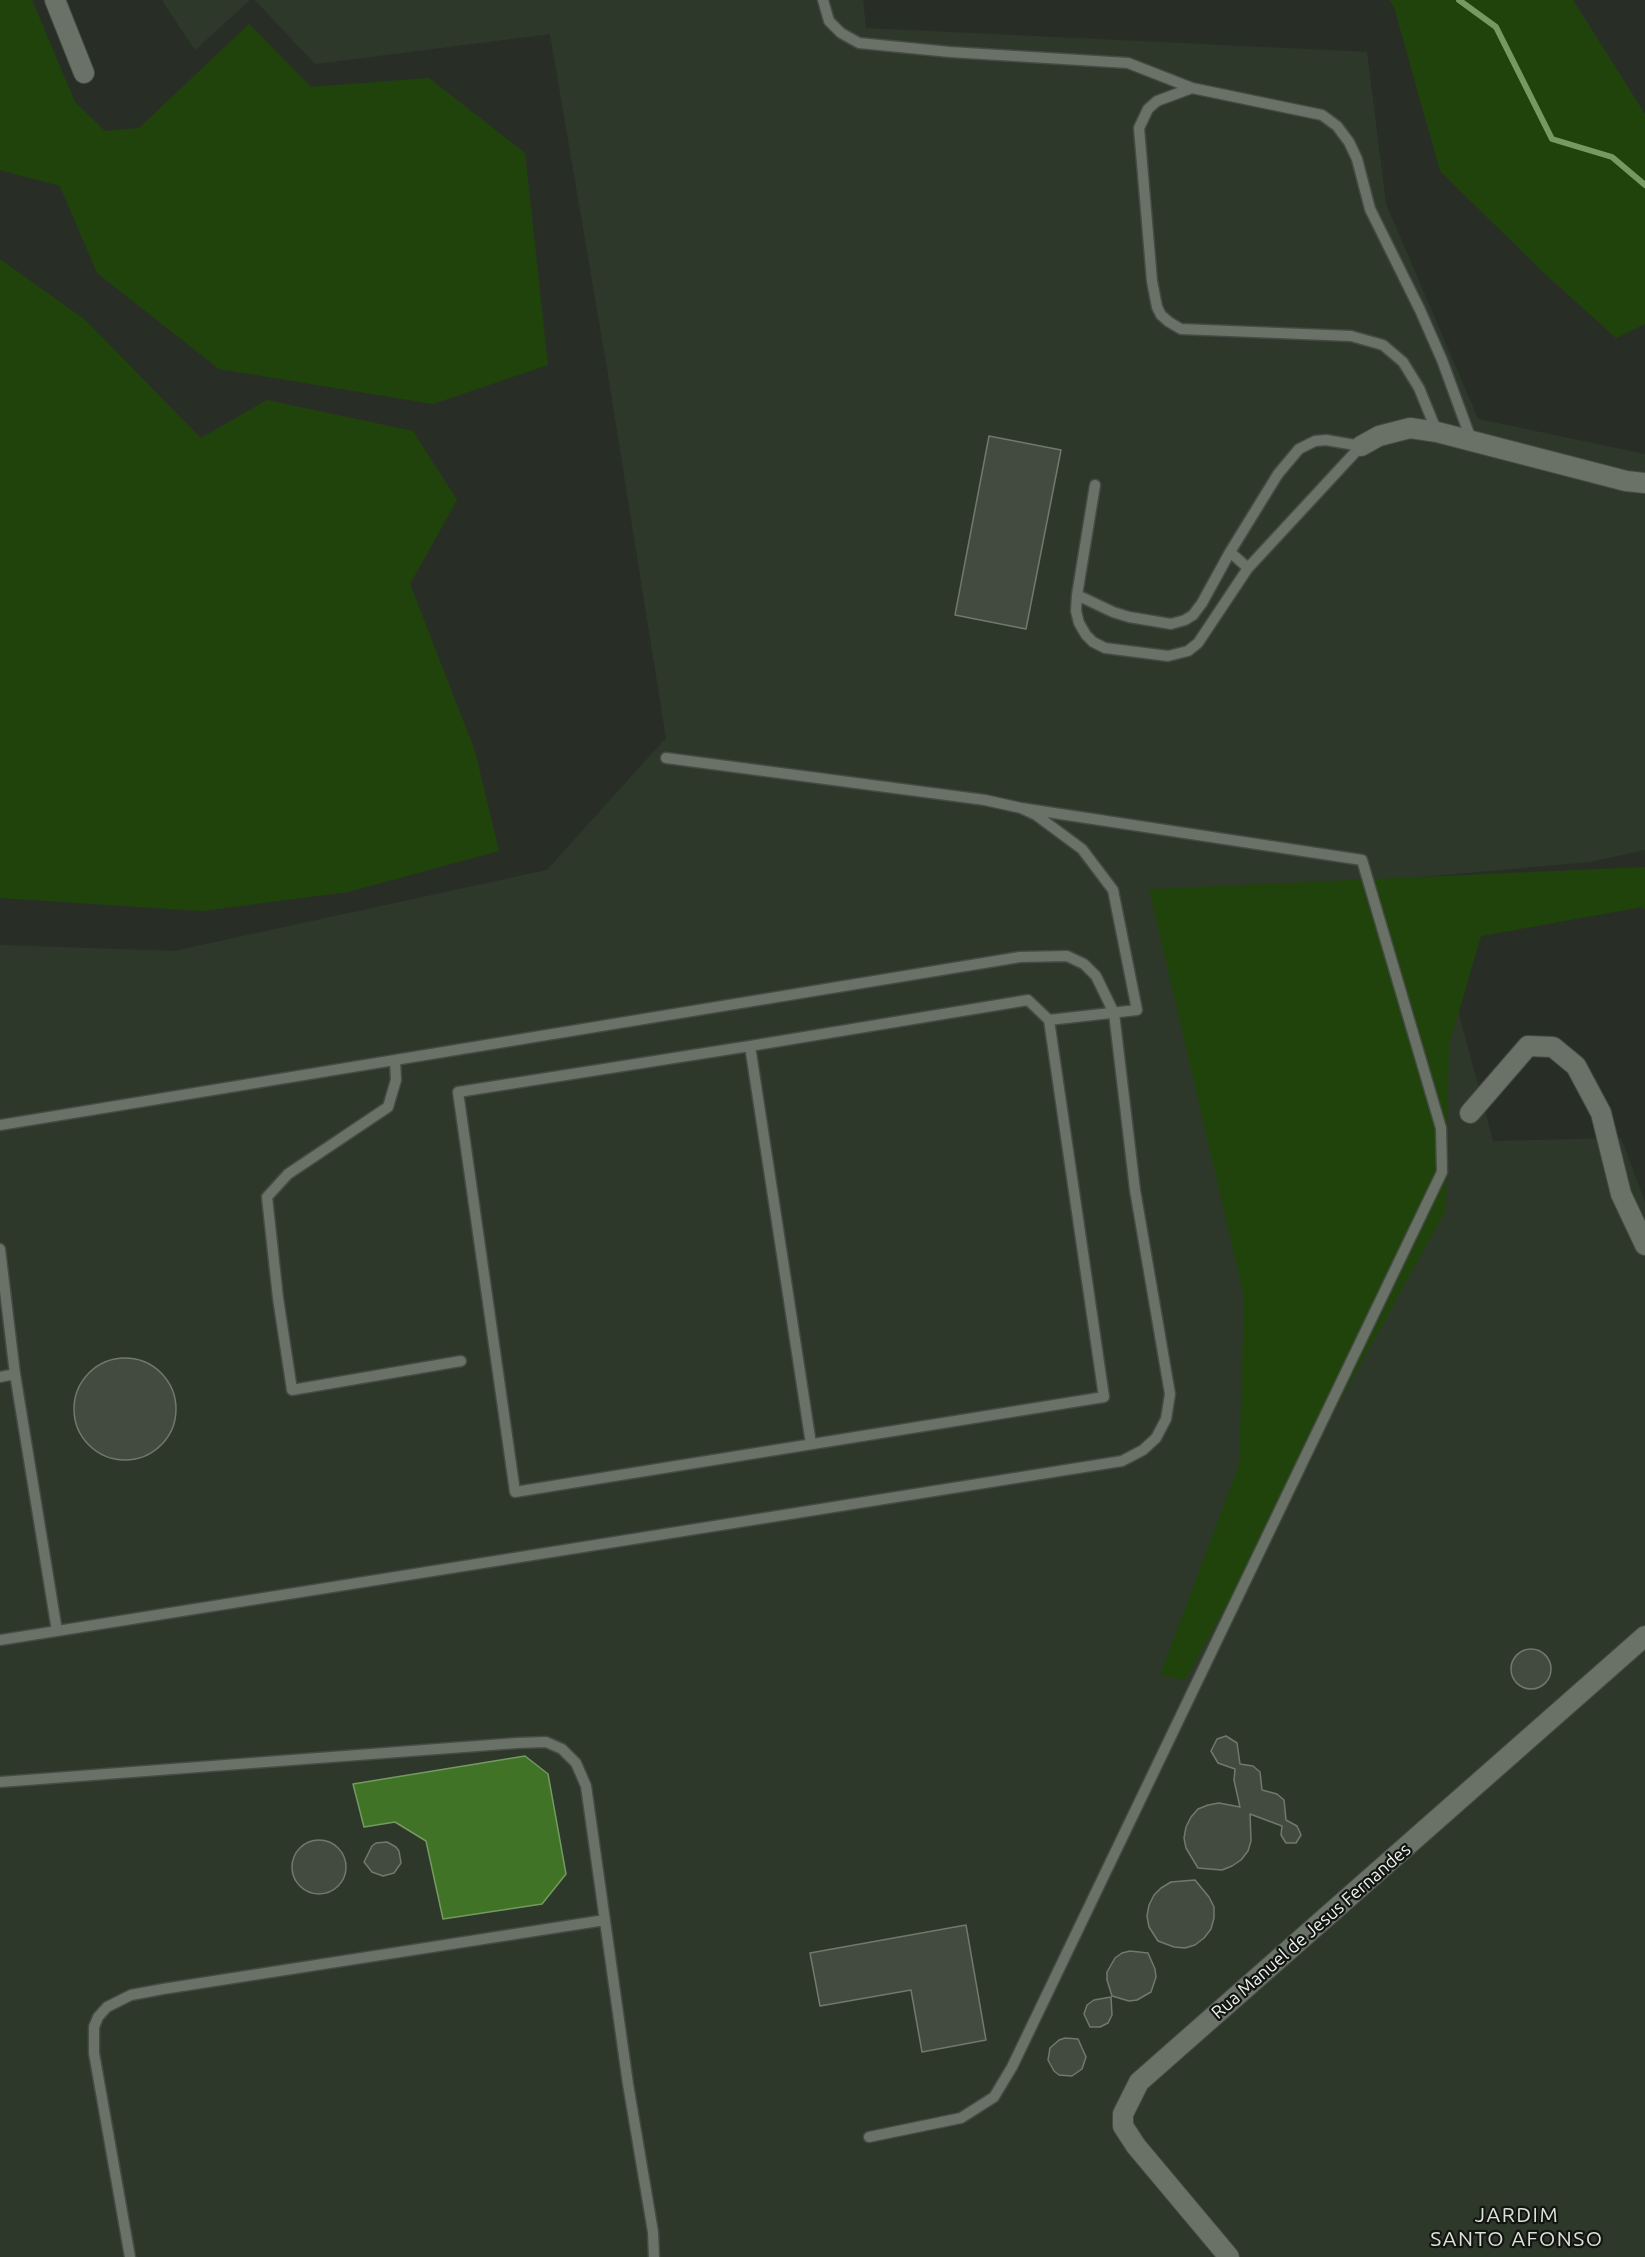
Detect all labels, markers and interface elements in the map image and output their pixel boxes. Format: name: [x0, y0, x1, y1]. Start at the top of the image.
street label: Rua Manuel de Jesus Fernandes: [1207, 1839, 1415, 2023]
district label: JARDIM SANTO AFONSO: [1430, 2202, 1604, 2252]

